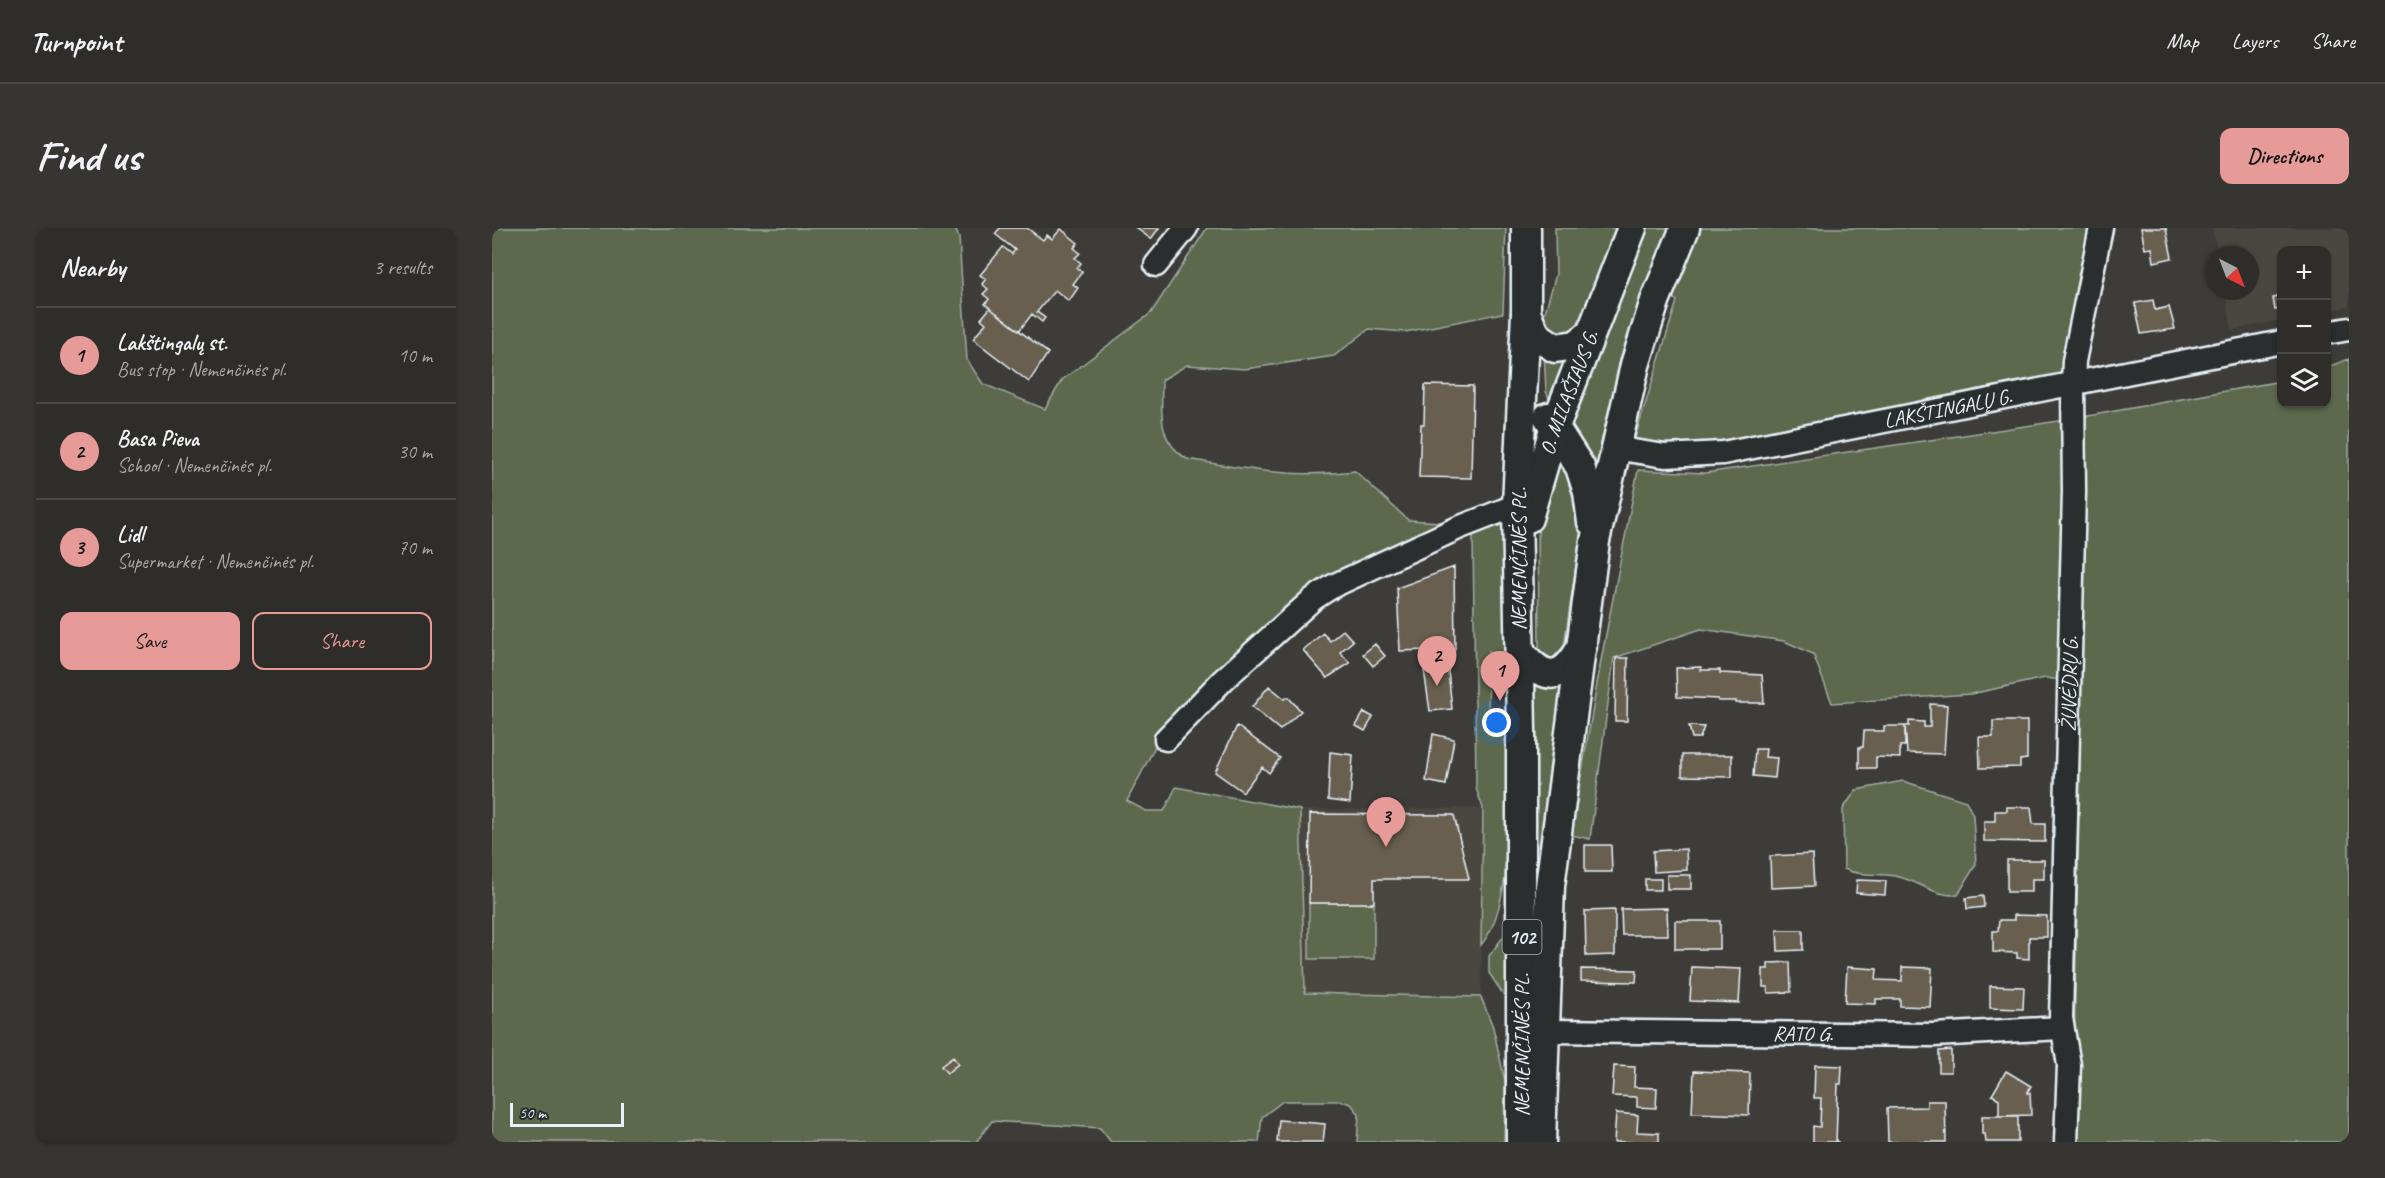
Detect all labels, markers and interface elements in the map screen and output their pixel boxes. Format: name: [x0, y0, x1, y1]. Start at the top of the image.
text: Turnpoint: [30, 24, 122, 59]
text: Map: [2166, 28, 2199, 54]
text: Layers: [2232, 28, 2278, 54]
text: Share: [2311, 28, 2355, 54]
button: Directions: [2220, 128, 2349, 184]
text: Find us: [36, 130, 141, 183]
north arrow: [2205, 246, 2259, 300]
map controls: [2277, 246, 2331, 408]
button: +: [2277, 246, 2331, 300]
text: Nearby: [60, 251, 125, 284]
text: 3 results: [373, 255, 432, 280]
button: −: [2277, 300, 2331, 354]
street label: O. MILAŠIAUS G.: [1534, 326, 1604, 458]
text: Lakštingalų st.: [117, 329, 227, 357]
text: 1: [75, 343, 84, 368]
text: 10 m: [398, 343, 432, 368]
button: layers: [2277, 354, 2331, 408]
text: Bus stop · Nemenčinės pl.: [117, 357, 286, 382]
street label: LAKŠTINGALŲ G.: [1882, 383, 2015, 434]
text: Basa Pieva: [117, 425, 199, 453]
text: 2: [75, 439, 84, 464]
text: 30 m: [398, 439, 432, 464]
text: School · Nemenčinės pl.: [117, 453, 272, 478]
street label: NEMENČINĖS PL.: [1506, 487, 1532, 631]
text: Lidl: [117, 521, 144, 549]
text: 3: [75, 535, 84, 560]
text: 70 m: [398, 535, 432, 560]
text: Supermarket · Nemenčinės pl.: [117, 549, 314, 574]
button: Save: [60, 612, 240, 670]
button: Share: [252, 612, 432, 670]
street label: ŽUVĖDRŲ G.: [2055, 635, 2083, 732]
pin: 2: [1418, 636, 1456, 686]
pin: 1: [1480, 652, 1520, 701]
your location: [1482, 708, 1511, 737]
pin: 3: [1366, 798, 1406, 847]
road number: 102: [1502, 920, 1542, 954]
street label: NEMENČINĖS PL.: [1509, 973, 1535, 1117]
street label: RATO G.: [1773, 1020, 1834, 1047]
scale bar: [510, 1100, 624, 1128]
text: 50 m: [519, 1103, 546, 1123]

